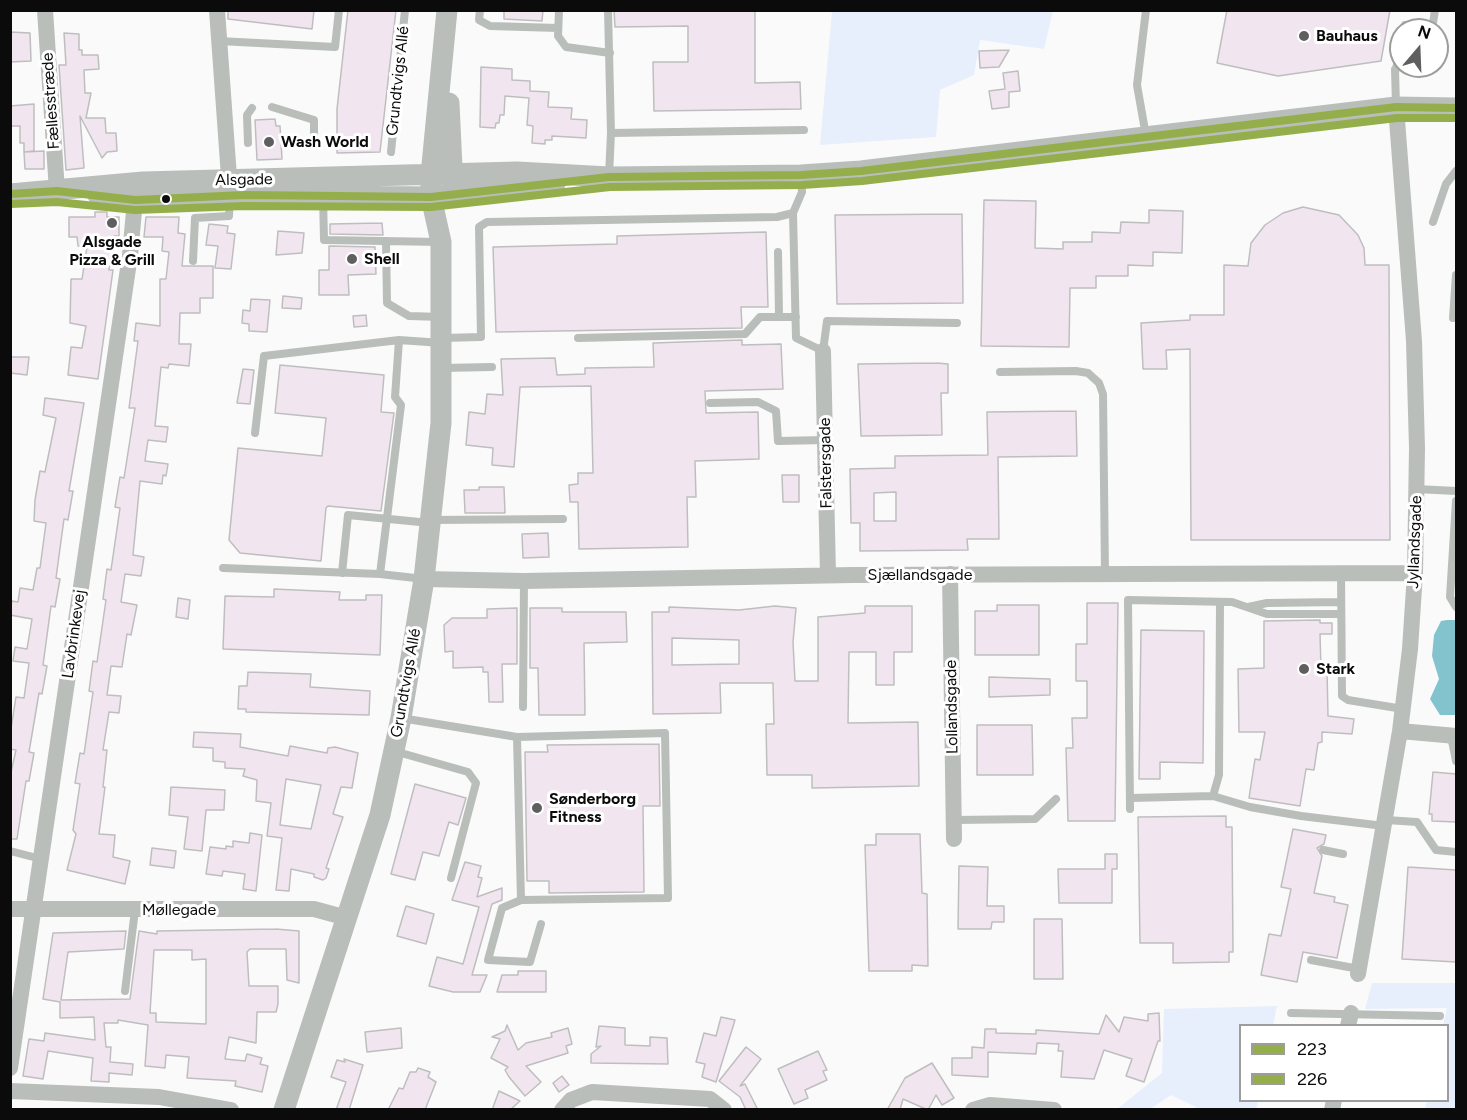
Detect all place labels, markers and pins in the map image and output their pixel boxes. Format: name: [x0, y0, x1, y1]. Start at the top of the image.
place label: Bauhaus: [1316, 26, 1378, 46]
marker: Bauhaus: [1297, 29, 1311, 43]
place label: Wash World: [281, 132, 369, 152]
marker: Wash World: [262, 135, 276, 149]
unlabelled marker: [160, 193, 172, 205]
marker: Alsgade Pizza & Grill: [105, 216, 119, 230]
place label: Alsgade Pizza & Grill: [69, 232, 155, 270]
place label: Shell: [364, 249, 400, 269]
marker: Shell: [345, 252, 359, 266]
place label: Stark: [1316, 659, 1355, 679]
marker: Stark: [1297, 662, 1311, 676]
place label: Sønderborg Fitness: [549, 789, 636, 827]
marker: Sønderborg Fitness: [530, 801, 544, 815]

